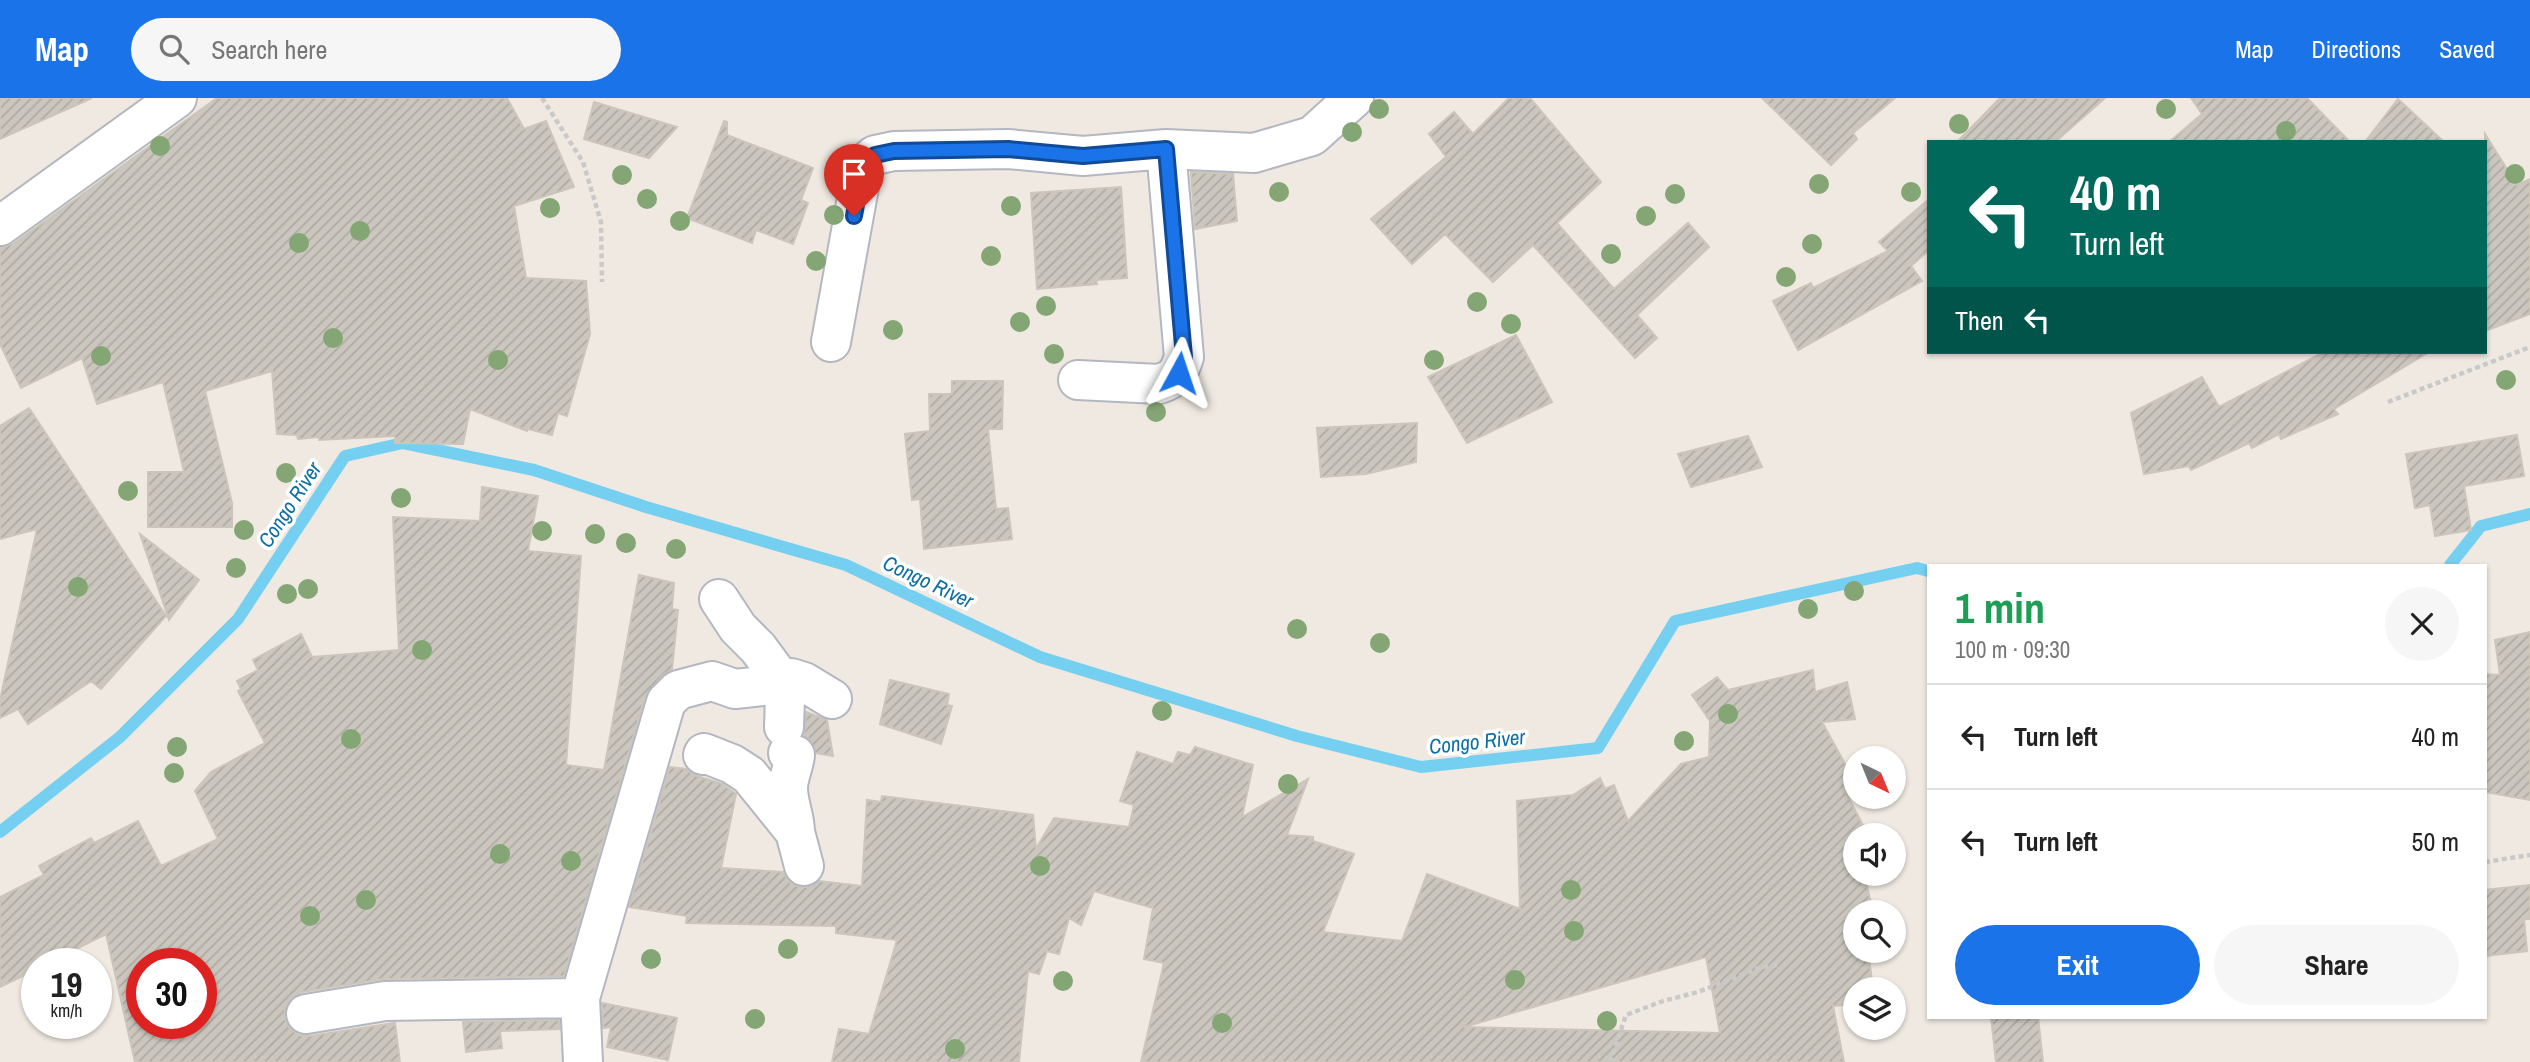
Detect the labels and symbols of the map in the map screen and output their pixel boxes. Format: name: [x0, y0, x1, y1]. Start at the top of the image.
pin: [824, 144, 884, 216]
position arrow: [1142, 336, 1216, 410]
water label: Congo River: [251, 455, 329, 553]
water label: Congo River: [878, 548, 979, 616]
water label: Congo River: [1427, 722, 1528, 761]
north arrow: [1843, 746, 1906, 808]
speed limit sign: 30: [126, 948, 217, 1039]

